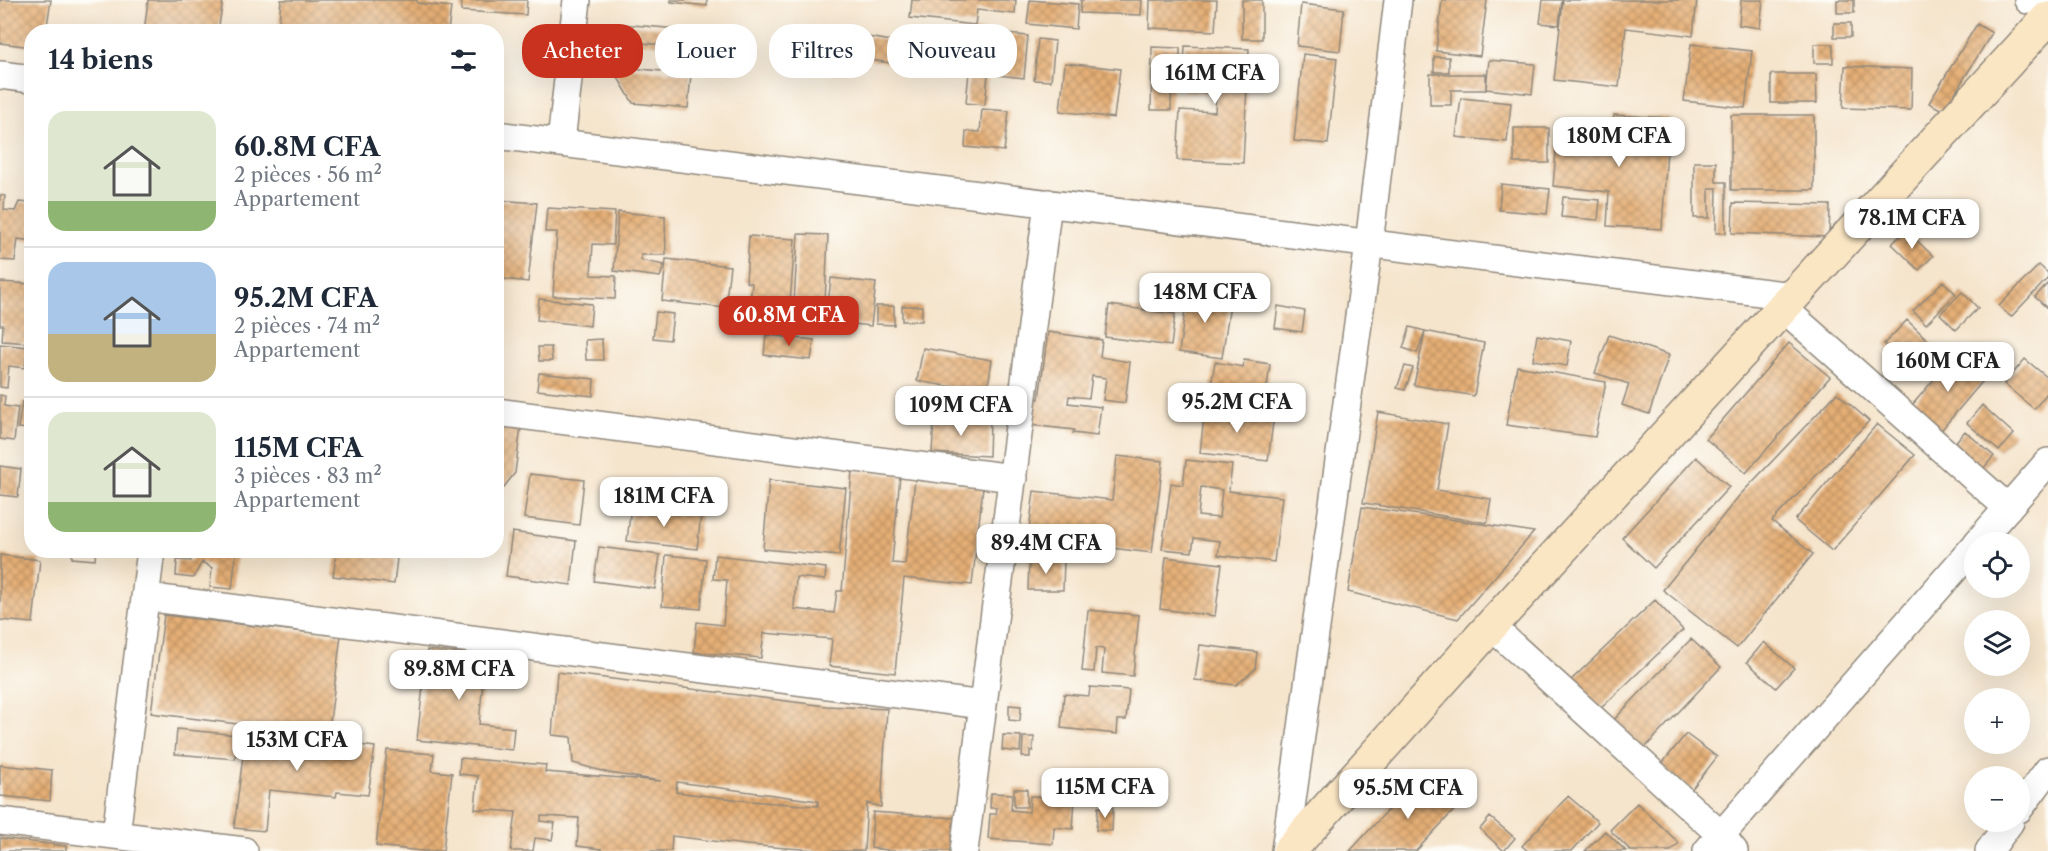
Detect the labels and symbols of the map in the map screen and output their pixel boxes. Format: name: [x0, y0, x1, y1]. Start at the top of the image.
pin: 161M CFA: [1153, 54, 1277, 105]
pin: 180M CFA: [1557, 117, 1681, 168]
pin: 78.1M CFA: [1843, 199, 1981, 250]
pin: 148M CFA: [1143, 273, 1267, 324]
pin: 60.8M CFA: [720, 296, 858, 347]
pin: 160M CFA: [1886, 342, 2010, 393]
pin: 95.2M CFA: [1168, 383, 1306, 434]
pin: 109M CFA: [899, 386, 1023, 437]
pin: 181M CFA: [602, 477, 726, 528]
pin: 89.4M CFA: [977, 524, 1115, 575]
pin: 89.8M CFA: [390, 650, 528, 701]
pin: 153M CFA: [235, 721, 359, 772]
pin: 115M CFA: [1043, 768, 1167, 819]
pin: 95.5M CFA: [1339, 769, 1477, 820]

